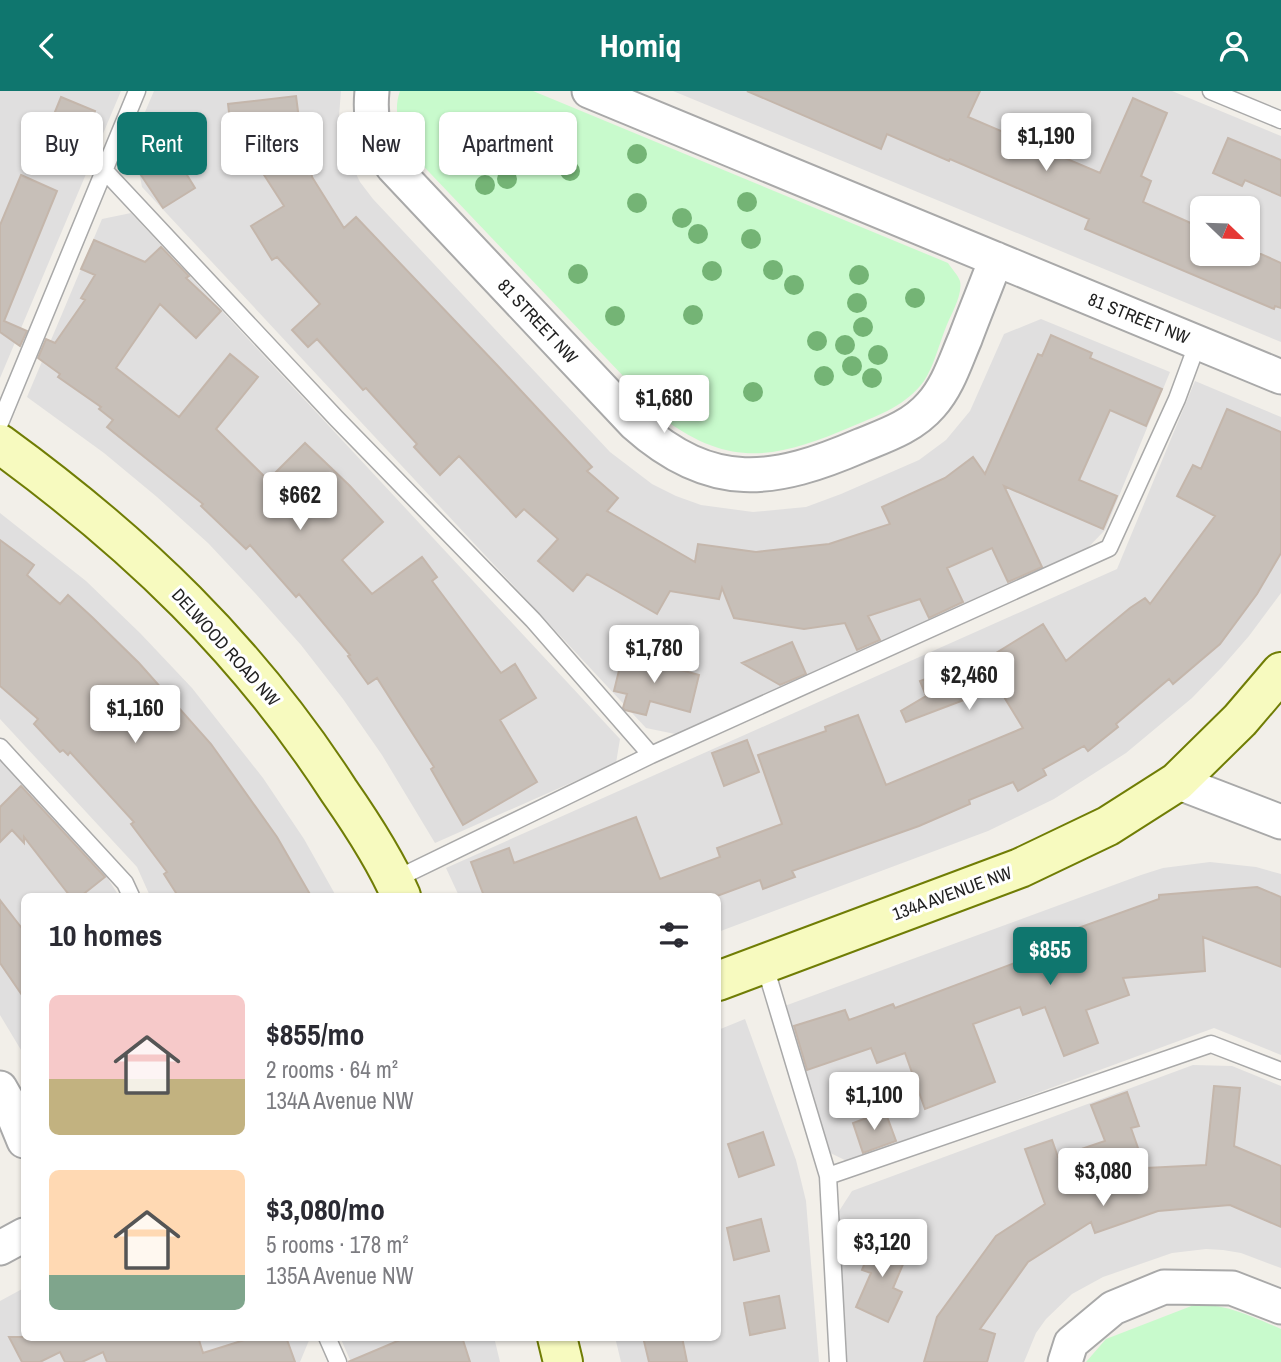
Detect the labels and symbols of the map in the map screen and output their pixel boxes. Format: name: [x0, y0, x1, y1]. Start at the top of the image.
pin: $1,190: [989, 113, 1103, 173]
north arrow: [1190, 196, 1260, 266]
street label: 81 STREET NW: [492, 273, 584, 369]
street label: 81 STREET NW: [1085, 286, 1193, 350]
pin: $1,680: [607, 375, 721, 435]
pin: $662: [259, 473, 341, 532]
street label: DELWOOD ROAD NW: [166, 583, 286, 711]
pin: $1,780: [597, 625, 711, 685]
pin: $2,460: [912, 653, 1026, 712]
pin: $1,160: [78, 685, 192, 745]
street label: 134A AVENUE NW: [889, 860, 1015, 926]
pin: $855: [1009, 927, 1091, 987]
pin: $1,100: [817, 1073, 931, 1132]
pin: $3,080: [1046, 1149, 1160, 1208]
pin: $3,120: [825, 1219, 939, 1279]

